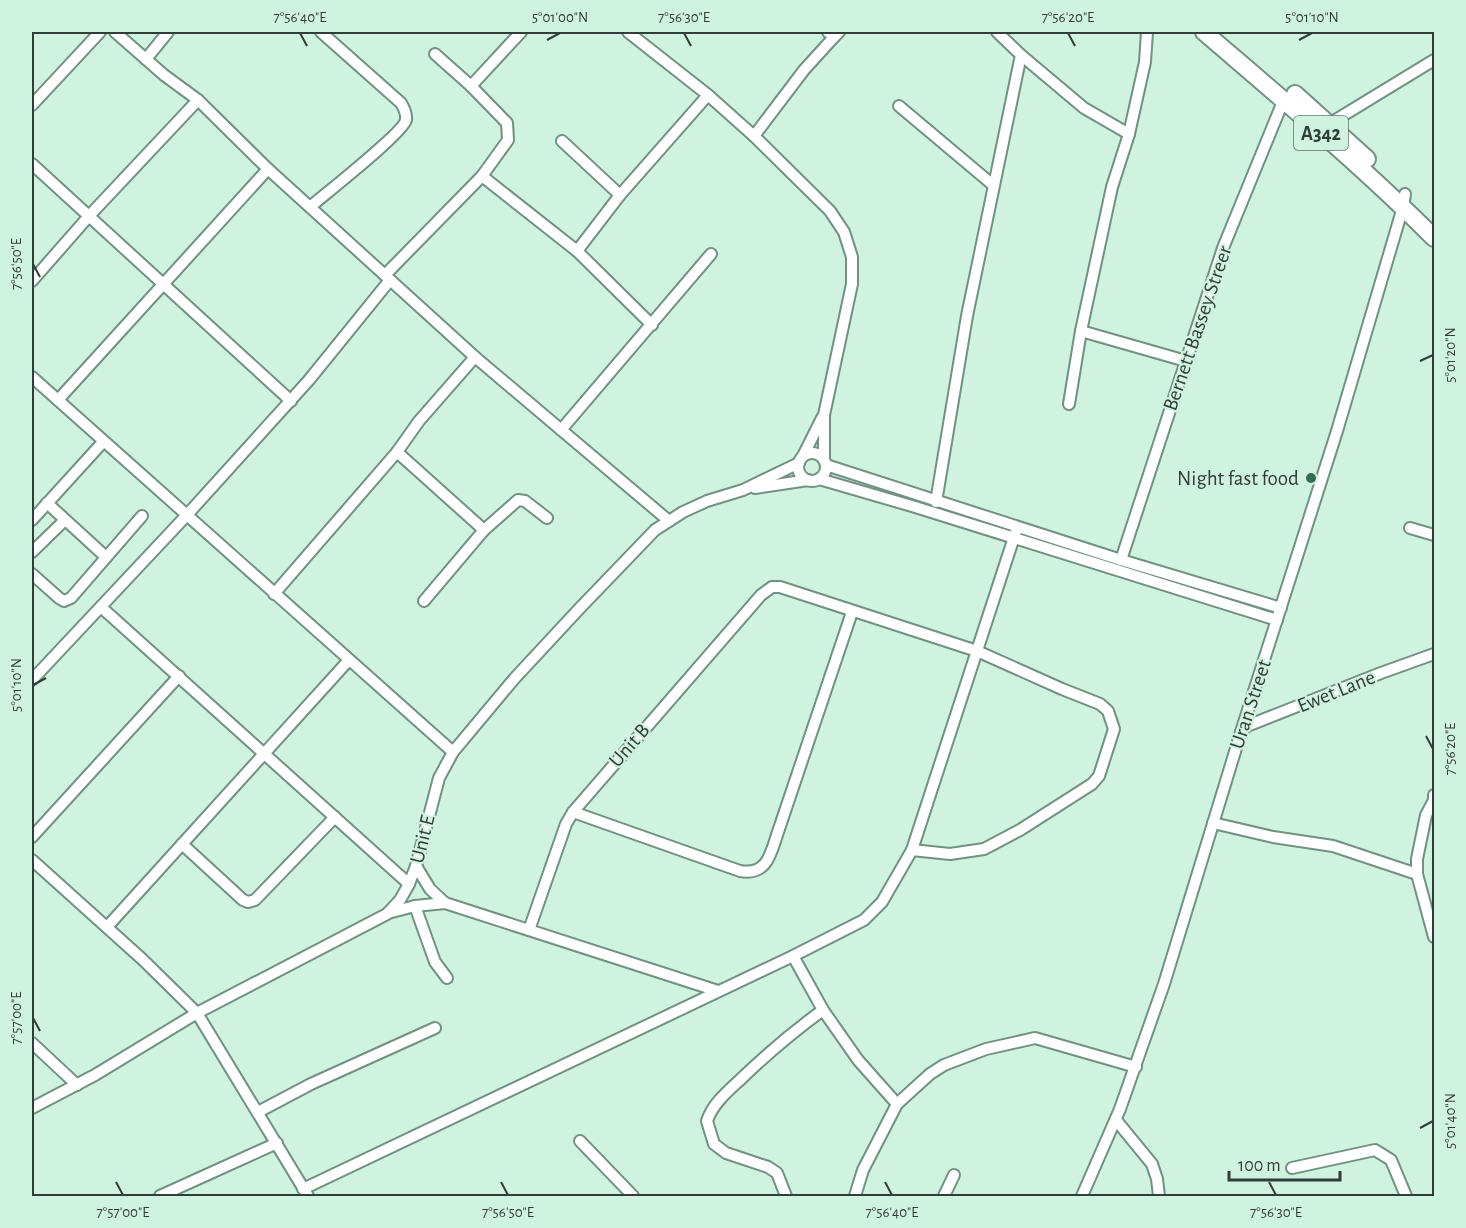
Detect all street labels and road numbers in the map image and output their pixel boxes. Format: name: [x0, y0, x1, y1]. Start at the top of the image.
road number: A342: [1294, 116, 1348, 150]
street label: Bernett Bassey Streer: [1159, 243, 1236, 413]
street label: Uran Street: [1226, 657, 1275, 751]
street label: Ewet Lane: [1294, 666, 1378, 717]
street label: Unit B: [605, 720, 654, 771]
street label: Unit E: [406, 813, 439, 865]

